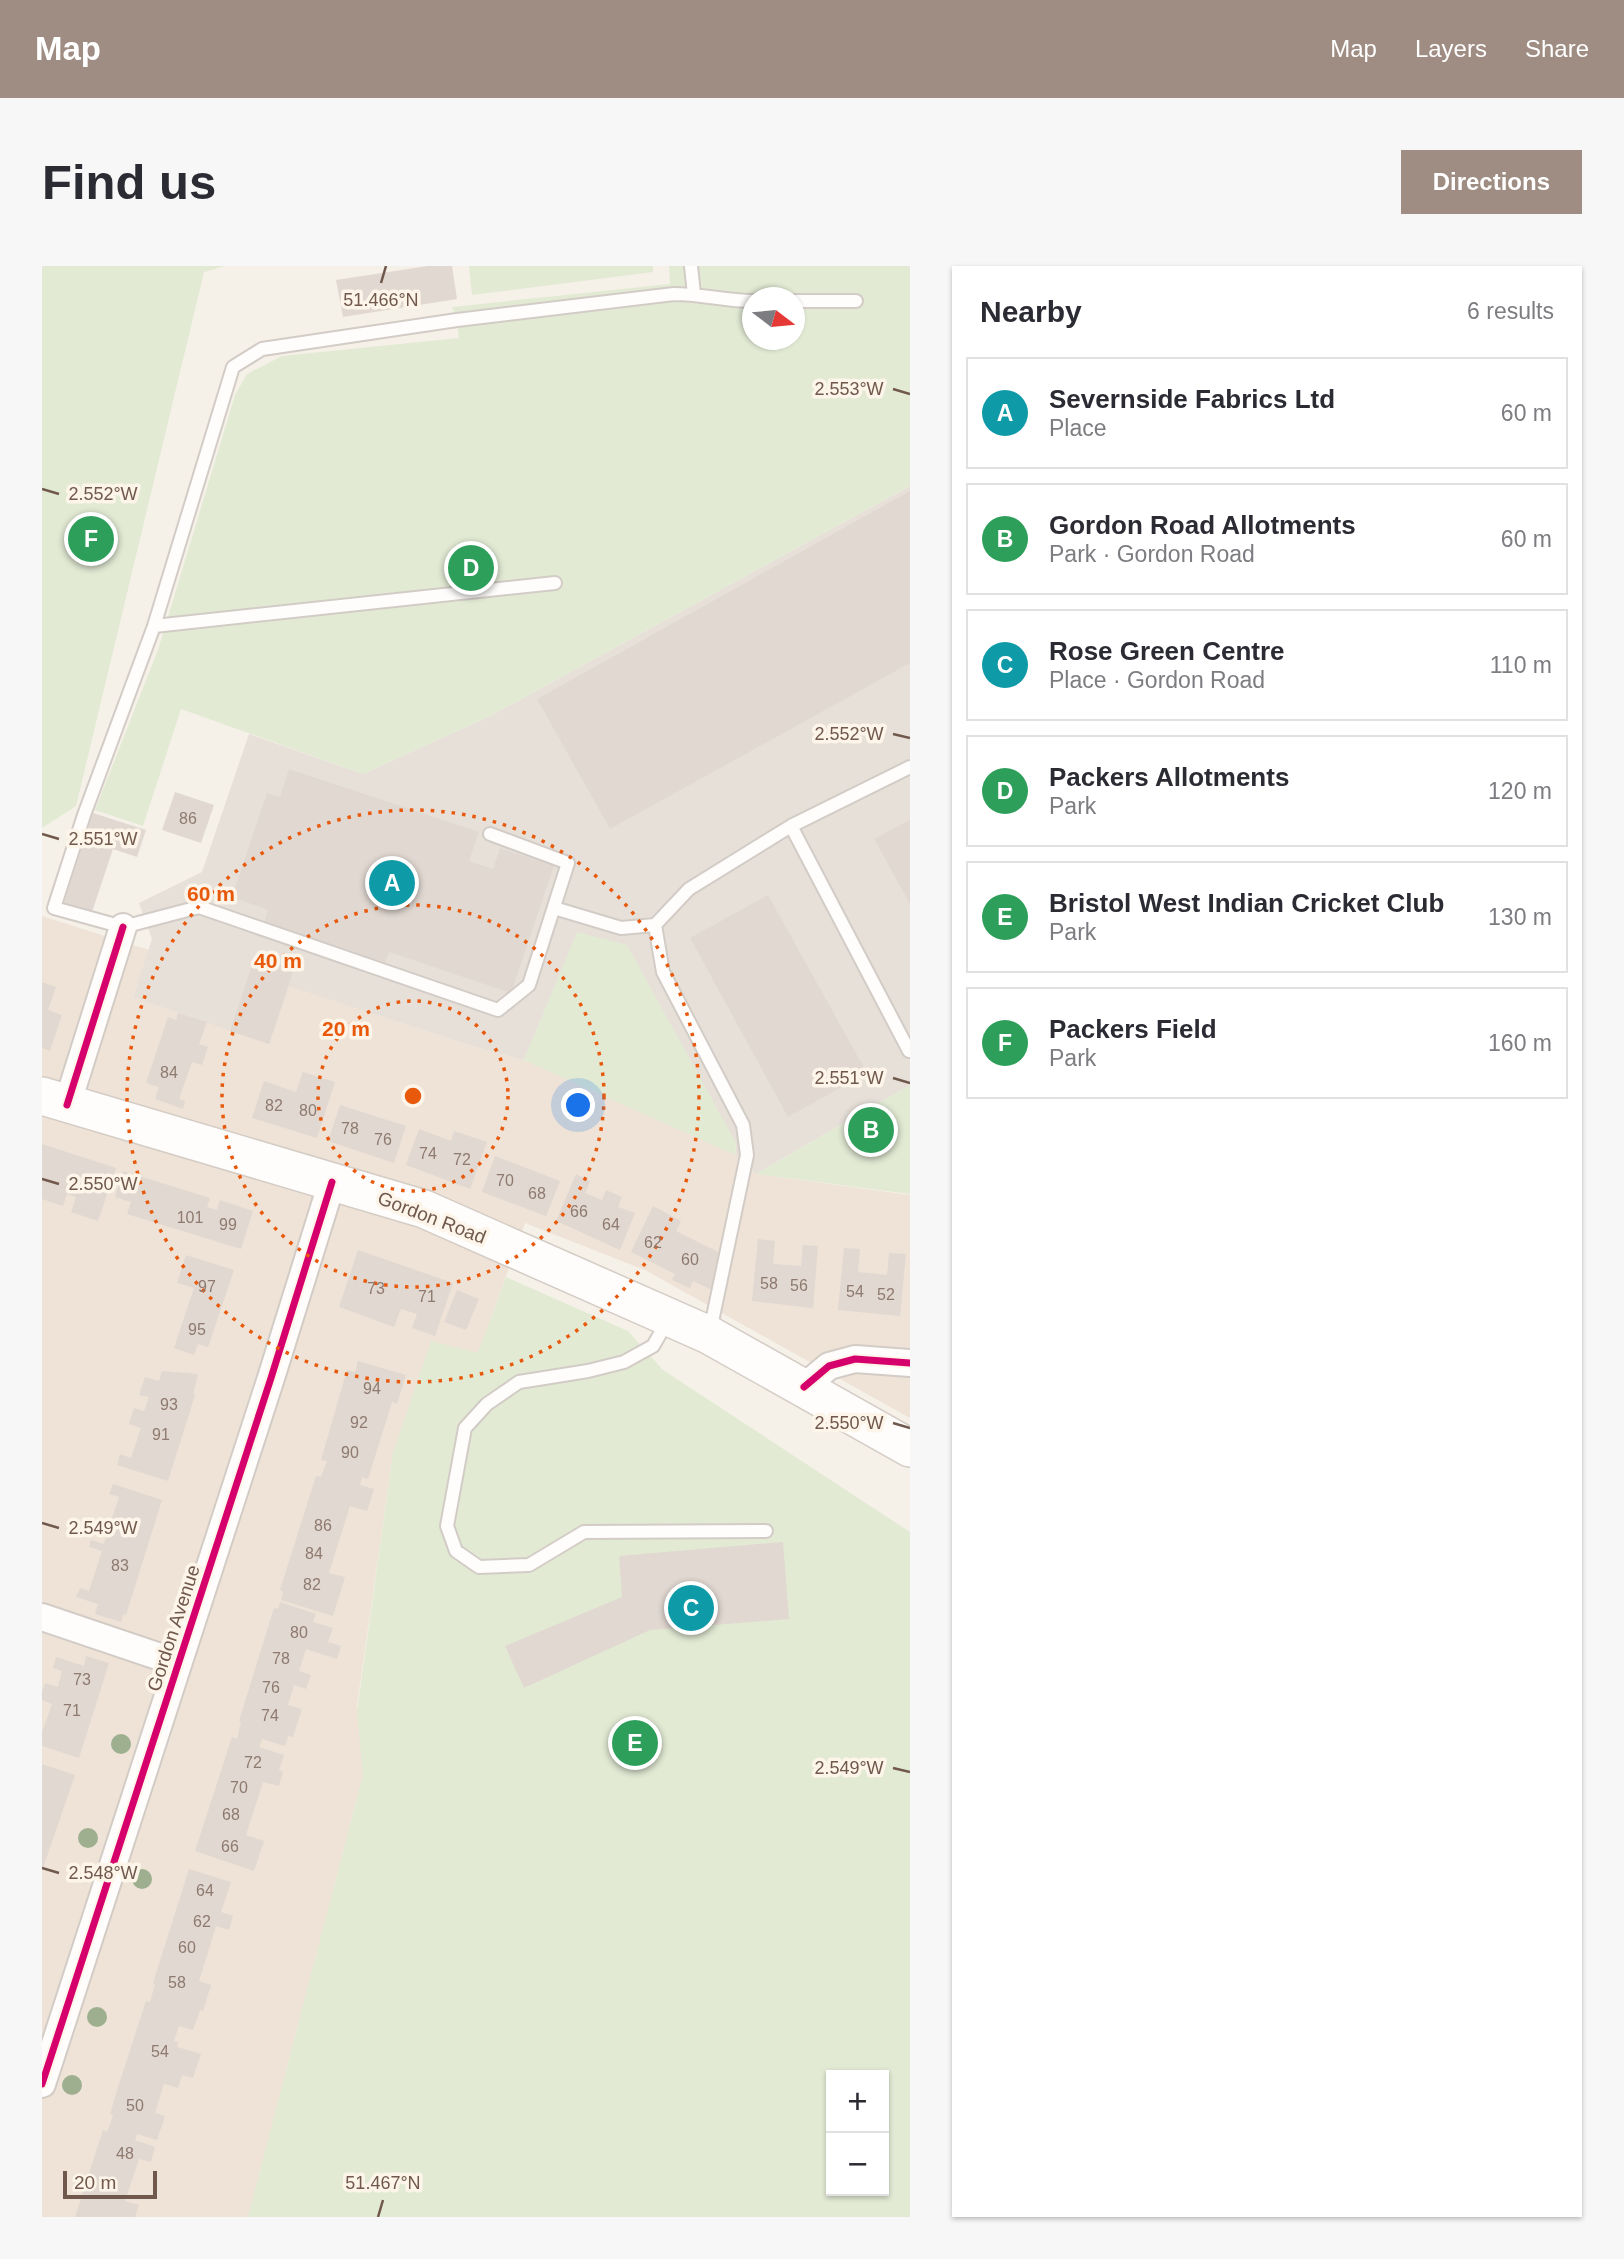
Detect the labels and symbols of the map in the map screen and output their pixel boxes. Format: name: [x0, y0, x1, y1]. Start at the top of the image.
north arrow: [742, 287, 805, 350]
text: 51.466°N: [343, 290, 419, 310]
text: 2.553°W: [814, 379, 884, 399]
text: 2.552°W: [68, 484, 138, 504]
pin: F: [68, 513, 114, 565]
pin: D: [448, 542, 494, 594]
text: 2.552°W: [814, 724, 884, 744]
house number: 86: [179, 810, 197, 827]
text: 2.551°W: [68, 829, 138, 849]
pin: A: [369, 857, 415, 909]
text: 60 m: [187, 882, 235, 905]
text: 40 m: [254, 949, 302, 972]
text: 20 m: [322, 1017, 370, 1040]
house number: 84: [160, 1064, 178, 1081]
text: 2.551°W: [814, 1068, 884, 1088]
centre of rings: [401, 1084, 425, 1108]
your location: [561, 1088, 595, 1122]
house number: 82: [265, 1097, 283, 1114]
house number: 80: [299, 1102, 317, 1119]
pin: B: [848, 1104, 894, 1156]
house number: 78: [341, 1120, 359, 1137]
house number: 76: [374, 1131, 392, 1148]
house number: 74: [419, 1145, 437, 1162]
house number: 72: [453, 1151, 471, 1168]
house number: 70: [496, 1172, 514, 1189]
text: 2.550°W: [68, 1174, 138, 1194]
house number: 68: [528, 1185, 546, 1202]
street label: Gordon Road: [375, 1187, 489, 1248]
house number: 66: [570, 1203, 588, 1220]
house number: 101: [177, 1209, 203, 1226]
house number: 99: [219, 1216, 237, 1233]
house number: 64: [602, 1216, 620, 1233]
house number: 62: [644, 1234, 662, 1251]
house number: 60: [681, 1251, 699, 1268]
house number: 58: [760, 1275, 778, 1292]
house number: 56: [790, 1277, 808, 1294]
house number: 97: [198, 1278, 216, 1295]
house number: 73: [367, 1280, 385, 1297]
house number: 54: [846, 1283, 864, 1300]
house number: 52: [877, 1286, 895, 1303]
house number: 71: [418, 1288, 436, 1305]
house number: 95: [188, 1321, 206, 1338]
house number: 94: [363, 1380, 381, 1397]
house number: 93: [160, 1396, 178, 1413]
text: 2.550°W: [814, 1413, 884, 1433]
house number: 92: [350, 1414, 368, 1431]
house number: 91: [152, 1426, 170, 1443]
house number: 90: [341, 1444, 359, 1461]
house number: 86: [314, 1517, 332, 1534]
text: 2.549°W: [68, 1518, 138, 1538]
house number: 84: [305, 1545, 323, 1562]
house number: 83: [111, 1557, 129, 1574]
street label: Gordon Avenue: [143, 1562, 204, 1694]
house number: 82: [303, 1576, 321, 1593]
pin: C: [668, 1582, 714, 1634]
house number: 80: [290, 1624, 308, 1641]
house number: 78: [272, 1650, 290, 1667]
house number: 73: [73, 1671, 91, 1688]
house number: 76: [262, 1679, 280, 1696]
house number: 71: [63, 1702, 81, 1719]
house number: 74: [261, 1707, 279, 1724]
pin: E: [612, 1717, 658, 1769]
house number: 72: [244, 1754, 262, 1771]
text: 2.549°W: [814, 1758, 884, 1778]
house number: 70: [230, 1779, 248, 1796]
house number: 68: [222, 1806, 240, 1823]
house number: 66: [221, 1838, 239, 1855]
text: 2.548°W: [68, 1863, 138, 1883]
house number: 64: [196, 1882, 214, 1899]
house number: 62: [193, 1913, 211, 1930]
house number: 60: [178, 1939, 196, 1956]
house number: 58: [168, 1974, 186, 1991]
house number: 54: [151, 2043, 169, 2060]
house number: 50: [126, 2097, 144, 2114]
house number: 48: [116, 2145, 134, 2162]
scale bar: [63, 2168, 158, 2200]
text: 51.467°N: [345, 2173, 421, 2193]

